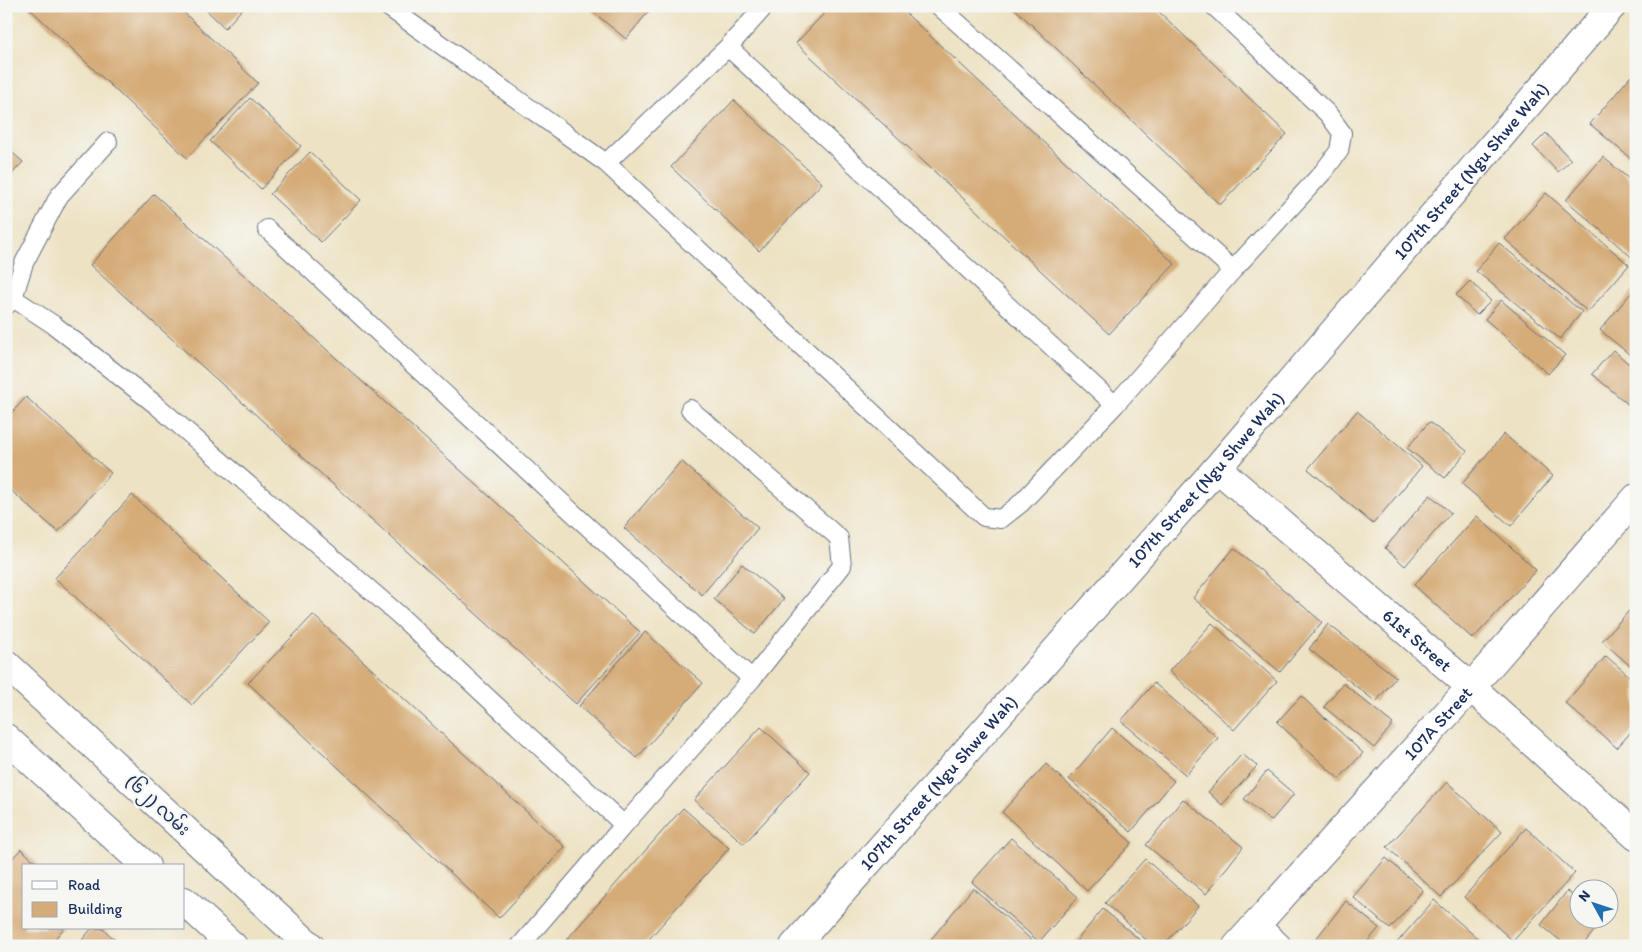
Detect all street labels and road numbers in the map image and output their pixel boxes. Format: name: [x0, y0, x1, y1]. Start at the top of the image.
street label: 107th Street (Ngu Shwe Wah): [1389, 78, 1553, 264]
street label: 107th Street (Ngu Shwe Wah): [1123, 387, 1288, 572]
street label: 61st Street: [1378, 604, 1456, 677]
street label: 107A Street: [1399, 682, 1477, 765]
street label: 107th Street (Ngu Shwe Wah): [855, 691, 1022, 875]
street label: (၆၂) လမ်း: [119, 768, 196, 843]

